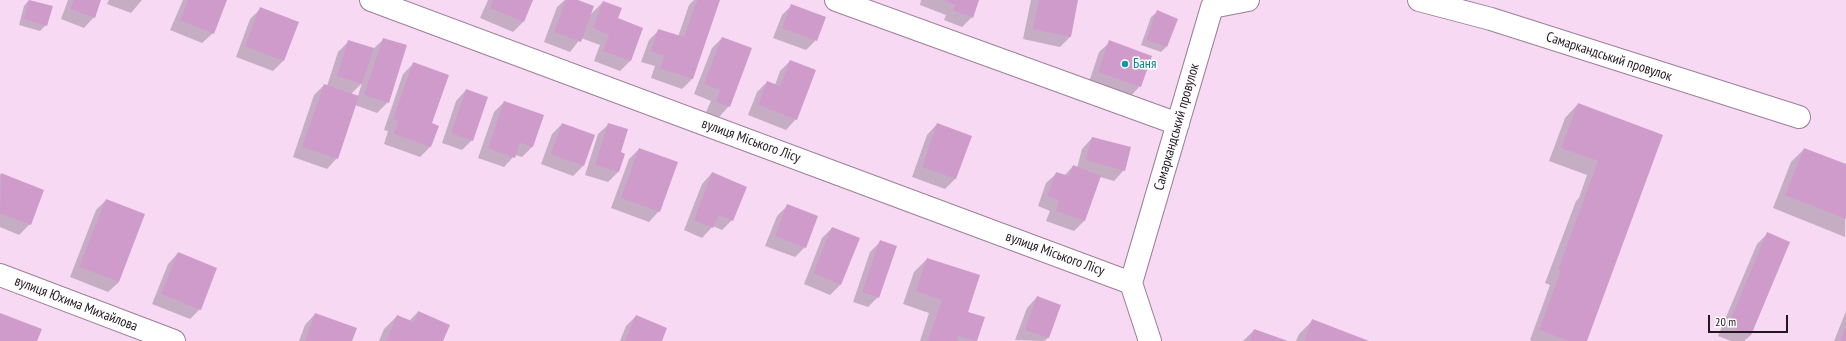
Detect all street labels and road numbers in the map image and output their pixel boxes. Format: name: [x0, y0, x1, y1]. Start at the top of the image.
street label: Самаркандський провулок: [1544, 29, 1674, 85]
street label: Самаркандський провулок: [1151, 62, 1203, 192]
street label: вулиця Міського Лісу: [699, 115, 803, 167]
street label: вулиця Міського Лісу: [1003, 228, 1107, 280]
street label: вулиця Юхима Михайлова: [12, 273, 140, 335]

